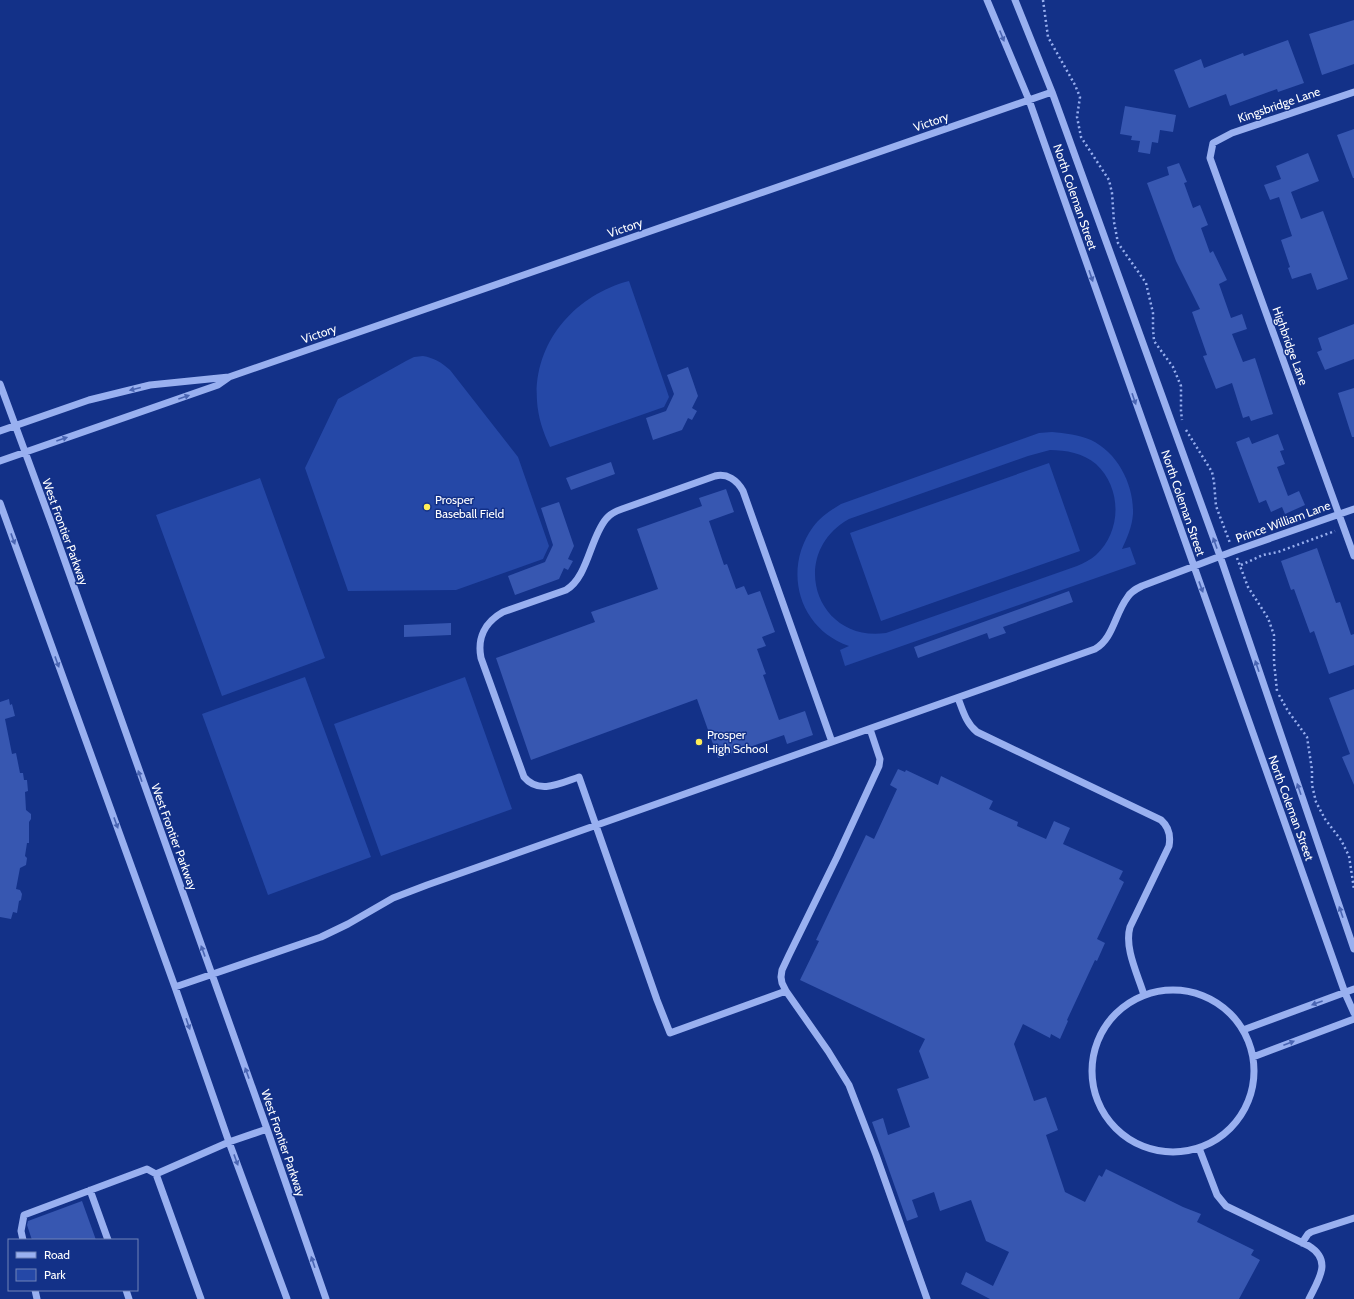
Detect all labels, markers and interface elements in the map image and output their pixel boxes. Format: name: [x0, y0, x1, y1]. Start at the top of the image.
one-way arrow: [999, 30, 1006, 42]
street label: Kingsbridge Lane: [1236, 83, 1322, 126]
street label: Victory: [911, 109, 950, 135]
street label: North Coleman Street: [1050, 142, 1101, 252]
street label: Victory: [605, 215, 644, 241]
one-way arrow: [1088, 271, 1094, 283]
street label: Highbridge Lane: [1269, 305, 1312, 387]
street label: Victory: [299, 321, 338, 347]
one-way arrow: [128, 386, 140, 392]
one-way arrow: [179, 393, 191, 399]
one-way arrow: [1132, 393, 1138, 405]
one-way arrow: [56, 436, 68, 442]
street label: North Coleman Street: [1158, 448, 1209, 558]
street label: West Frontier Parkway: [39, 476, 92, 587]
place label: Prosper Baseball Field: [435, 492, 504, 521]
street label: Prince William Lane: [1233, 497, 1332, 546]
marker: Prosper Baseball Field: [422, 502, 432, 512]
one-way arrow: [11, 534, 17, 546]
one-way arrow: [1212, 536, 1218, 548]
one-way arrow: [1198, 582, 1204, 594]
one-way arrow: [55, 656, 61, 668]
one-way arrow: [1254, 659, 1260, 671]
place label: Prosper High School: [707, 727, 768, 756]
marker: Prosper High School: [694, 737, 704, 747]
street label: North Coleman Street: [1265, 753, 1318, 863]
one-way arrow: [137, 770, 143, 782]
street label: West Frontier Parkway: [148, 781, 201, 892]
one-way arrow: [1296, 782, 1302, 794]
one-way arrow: [113, 818, 119, 830]
one-way arrow: [1338, 905, 1344, 917]
one-way arrow: [200, 944, 206, 956]
one-way arrow: [1311, 1000, 1323, 1006]
one-way arrow: [185, 1018, 191, 1030]
one-way arrow: [1284, 1040, 1296, 1046]
one-way arrow: [244, 1067, 250, 1079]
street label: West Frontier Parkway: [258, 1087, 309, 1198]
one-way arrow: [233, 1154, 239, 1166]
legend: [8, 1239, 138, 1291]
text: Road: [44, 1247, 70, 1262]
one-way arrow: [310, 1256, 316, 1268]
text: Park: [44, 1267, 66, 1282]

